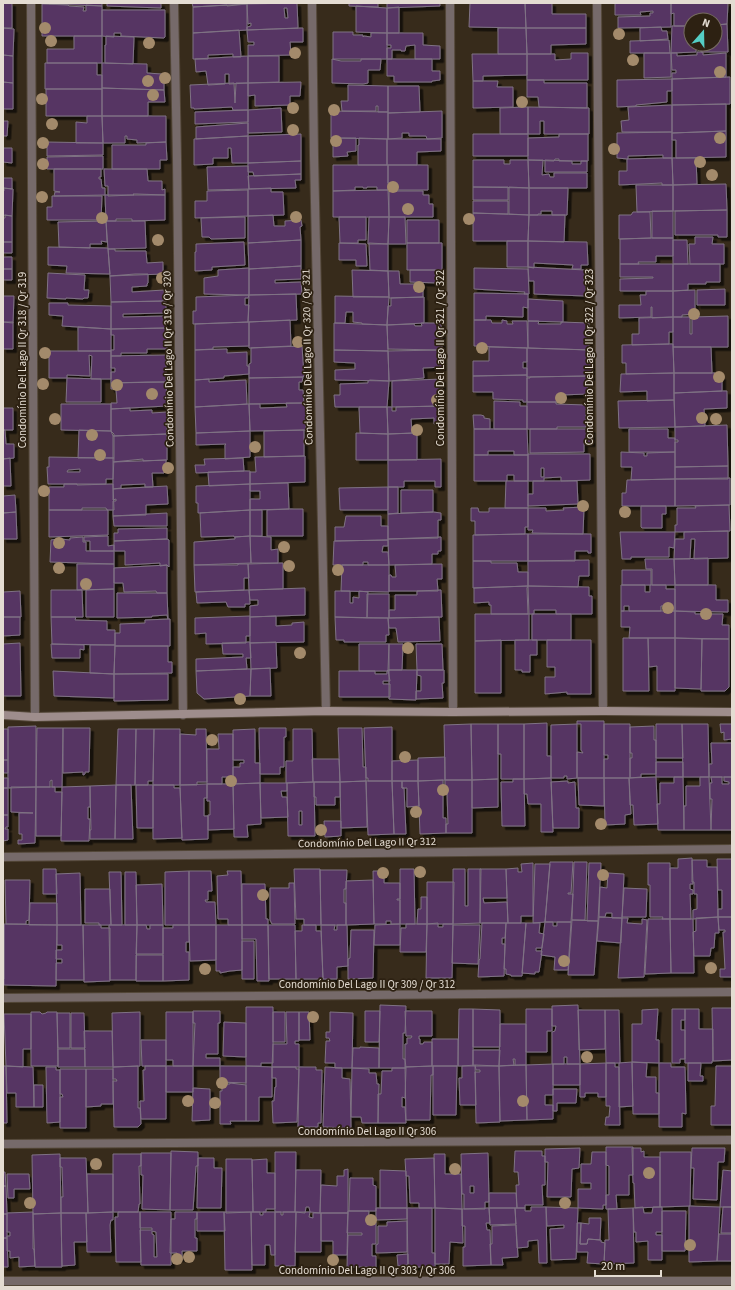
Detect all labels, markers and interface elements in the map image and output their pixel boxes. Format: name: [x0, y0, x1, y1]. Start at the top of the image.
north arrow: [683, 12, 723, 52]
text: N: [700, 15, 712, 31]
street label: Condomínio Del Lago II Qr 320 / Qr 321: [298, 269, 317, 445]
street label: Condomínio Del Lago II Qr 322 / Qr 323: [582, 269, 597, 445]
street label: Condomínio Del Lago II Qr 321 / Qr 322: [433, 270, 448, 446]
street label: Condomínio Del Lago II Qr 319 / Qr 320: [159, 271, 178, 447]
street label: Condomínio Del Lago II Qr 318 / Qr 319: [15, 272, 30, 448]
street label: Condomínio Del Lago II Qr 312: [298, 834, 436, 851]
street label: Condomínio Del Lago II Qr 309 / Qr 312: [279, 977, 455, 992]
street label: Condomínio Del Lago II Qr 306: [298, 1124, 437, 1139]
scale bar: [595, 1252, 661, 1278]
text: 20 m: [601, 1258, 625, 1275]
street label: Condomínio Del Lago II Qr 303 / Qr 306: [279, 1263, 456, 1278]

